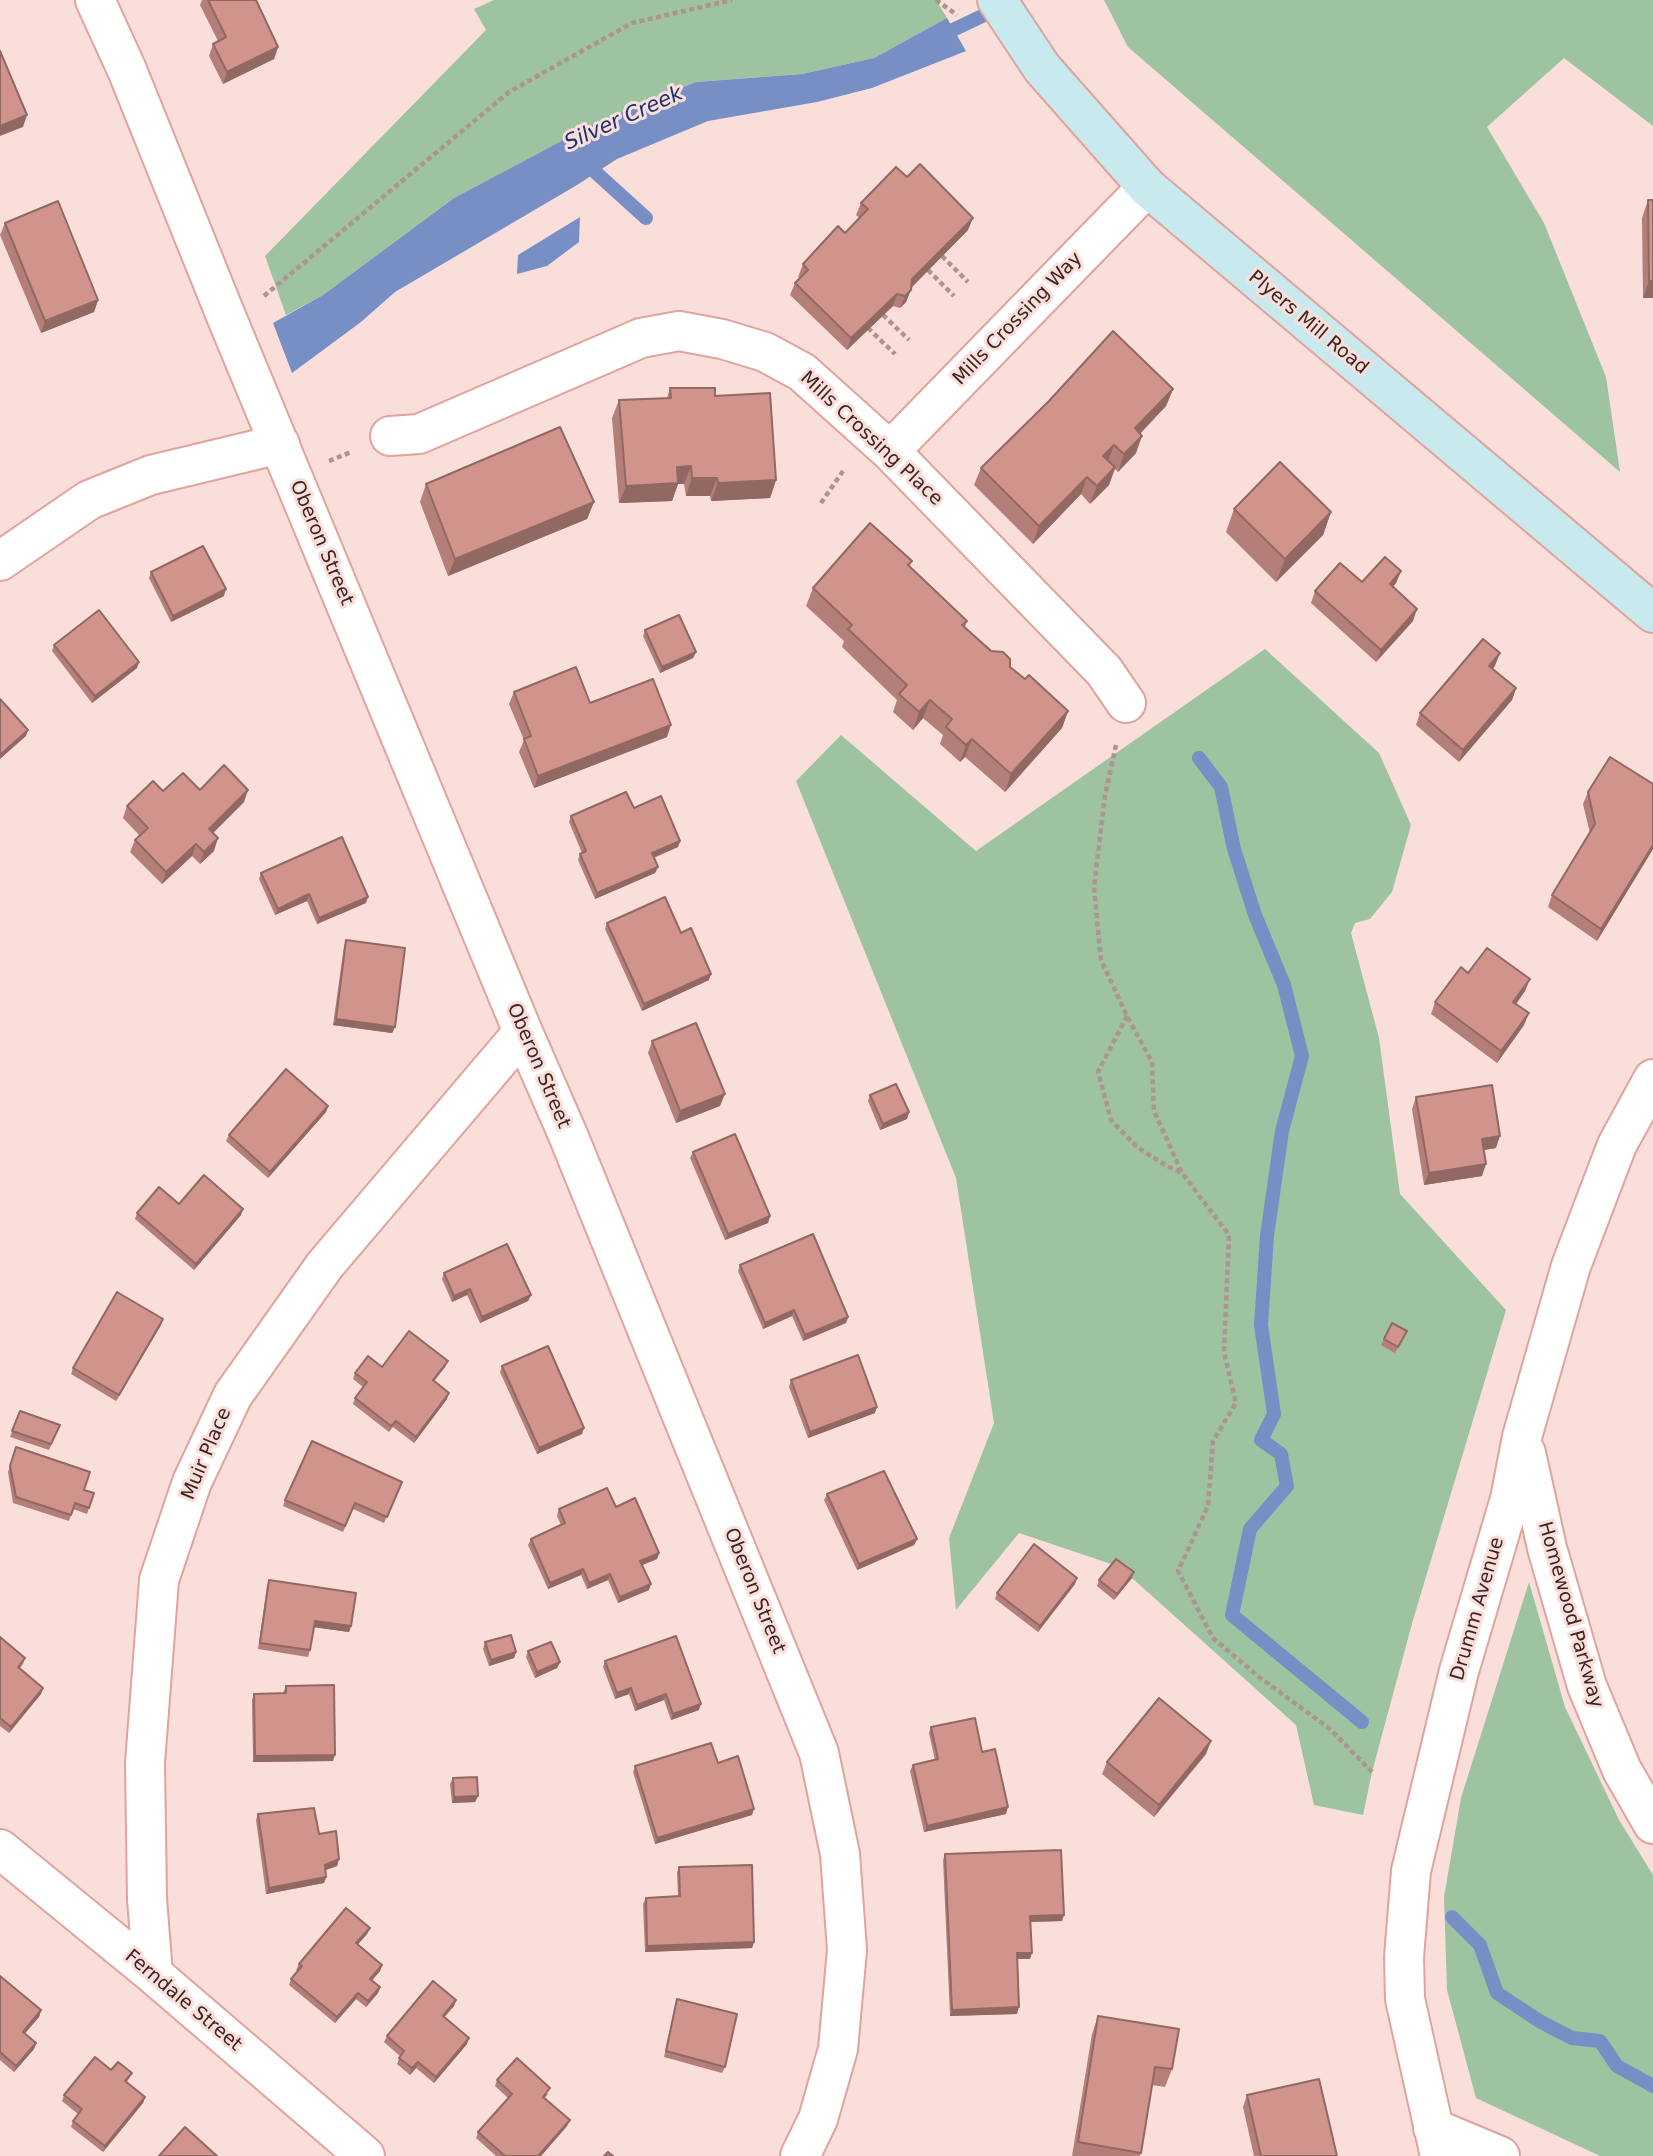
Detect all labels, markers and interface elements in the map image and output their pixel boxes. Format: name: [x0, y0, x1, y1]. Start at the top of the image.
water label: Silver Creek: [561, 82, 687, 156]
street label: Mills Crossing Way: [949, 248, 1087, 390]
street label: Plyers Mill Road: [1243, 266, 1373, 380]
street label: Mills Crossing Place: [795, 367, 947, 511]
street label: Oberon Street: [284, 477, 358, 609]
street label: Oberon Street: [501, 1000, 575, 1132]
street label: Muir Place: [177, 1404, 237, 1504]
street label: Homewood Parkway: [1533, 1519, 1607, 1711]
street label: Oberon Street: [718, 1525, 790, 1657]
street label: Drumm Avenue: [1447, 1535, 1509, 1683]
street label: Ferndale Street: [120, 1945, 246, 2057]

